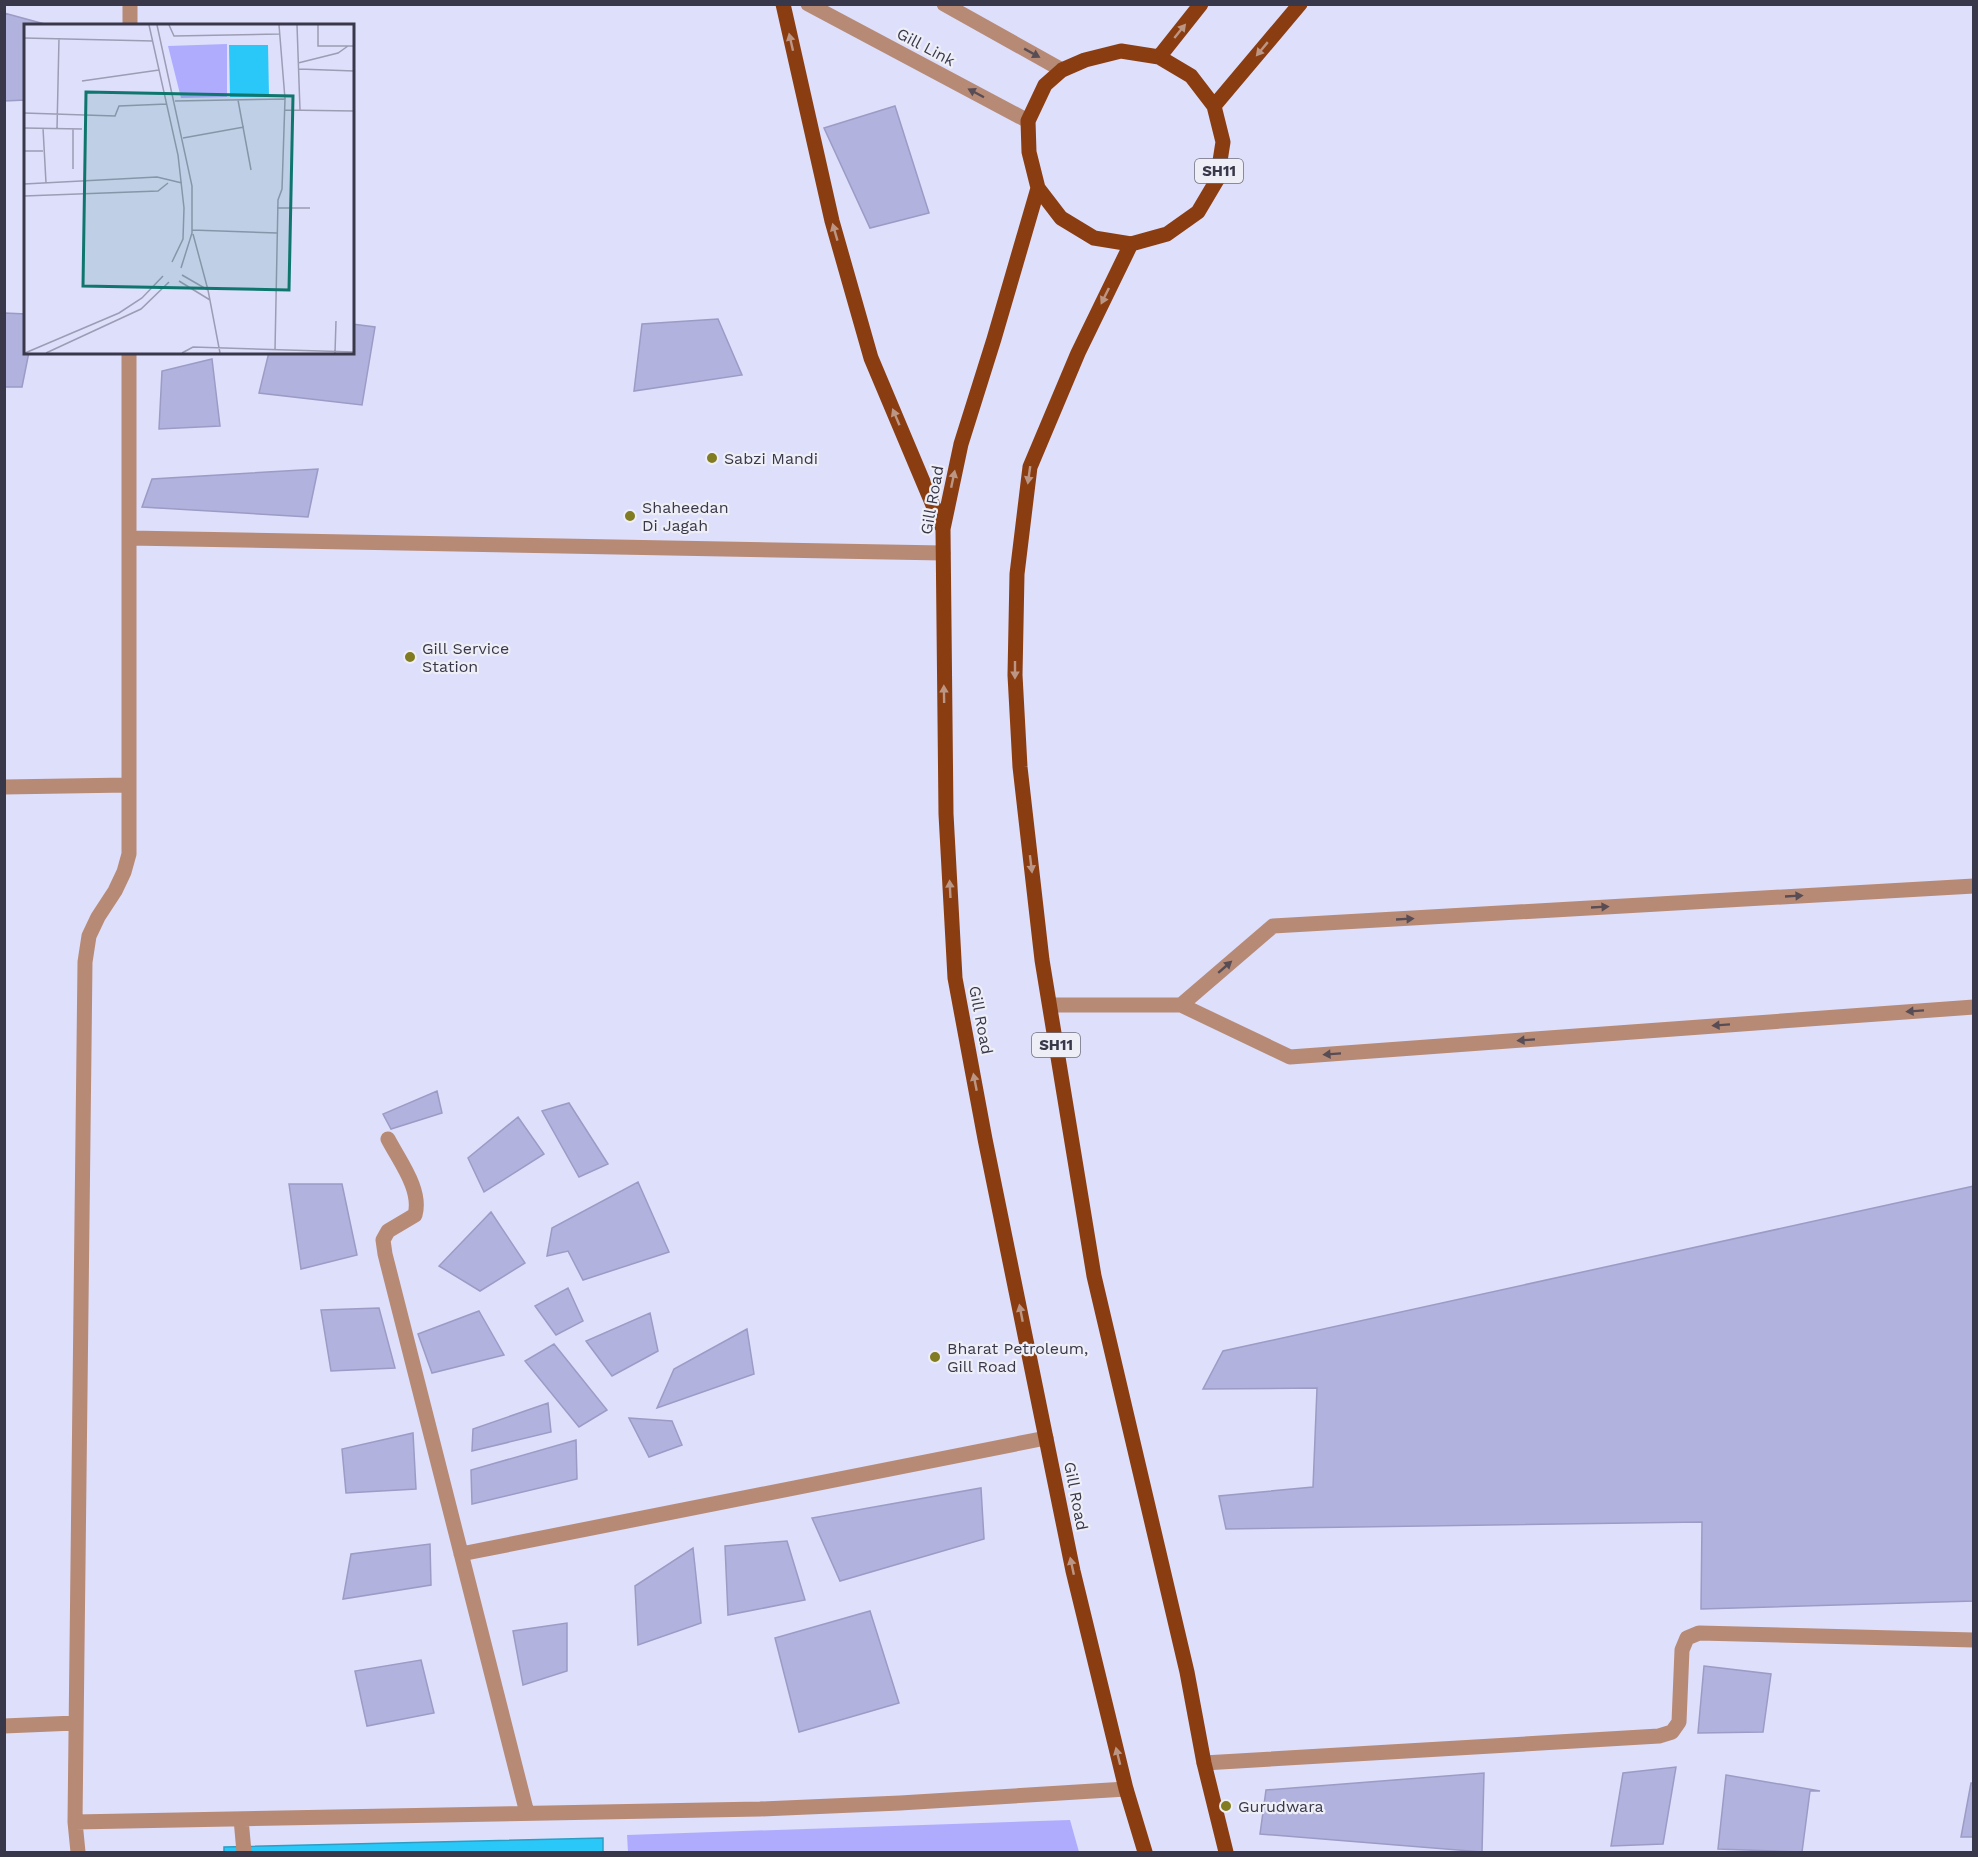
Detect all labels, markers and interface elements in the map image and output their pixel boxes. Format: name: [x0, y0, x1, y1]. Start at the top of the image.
one-way arrow: [1174, 23, 1186, 38]
inset map: [24, 24, 354, 354]
street label: Gill Link: [894, 24, 958, 70]
one-way arrow: [786, 33, 796, 52]
one-way arrow: [1256, 41, 1269, 56]
one-way arrow: [1024, 48, 1041, 58]
one-way arrow: [967, 89, 984, 98]
road number: SH11: [1195, 159, 1243, 183]
one-way arrow: [830, 223, 840, 241]
one-way arrow: [1101, 288, 1110, 305]
one-way arrow: [891, 408, 901, 426]
place label: Sabzi Mandi: [724, 449, 818, 468]
marker: Sabzi Mandi: [705, 451, 719, 465]
street label: Gill Road: [917, 464, 947, 536]
one-way arrow: [1025, 466, 1034, 485]
one-way arrow: [949, 469, 958, 488]
place label: Shaheedan Di Jagah: [642, 498, 729, 535]
marker: Shaheedan Di Jagah: [623, 509, 637, 523]
place label: Gill Service Station: [422, 639, 509, 676]
marker: Gill Service Station: [403, 650, 417, 664]
one-way arrow: [1010, 660, 1020, 679]
one-way arrow: [939, 685, 949, 704]
one-way arrow: [1026, 854, 1036, 873]
one-way arrow: [945, 879, 955, 898]
one-way arrow: [1785, 891, 1804, 901]
one-way arrow: [1590, 903, 1609, 912]
one-way arrow: [1396, 914, 1415, 923]
one-way arrow: [1217, 961, 1232, 974]
street label: Gill Road: [965, 984, 997, 1056]
one-way arrow: [1906, 1006, 1925, 1016]
one-way arrow: [1711, 1021, 1730, 1030]
road number: SH11: [1032, 1033, 1080, 1057]
one-way arrow: [1517, 1035, 1536, 1044]
one-way arrow: [1322, 1049, 1341, 1059]
one-way arrow: [970, 1072, 979, 1091]
one-way arrow: [1016, 1304, 1025, 1323]
place label: Bharat Petroleum, Gill Road: [947, 1339, 1088, 1376]
marker: Bharat Petroleum, Gill Road: [928, 1350, 942, 1364]
street label: Gill Road: [1060, 1460, 1092, 1532]
one-way arrow: [1067, 1556, 1076, 1575]
one-way arrow: [1113, 1746, 1123, 1765]
place label: Gurudwara: [1238, 1797, 1324, 1816]
marker: Gurudwara: [1219, 1799, 1233, 1813]

